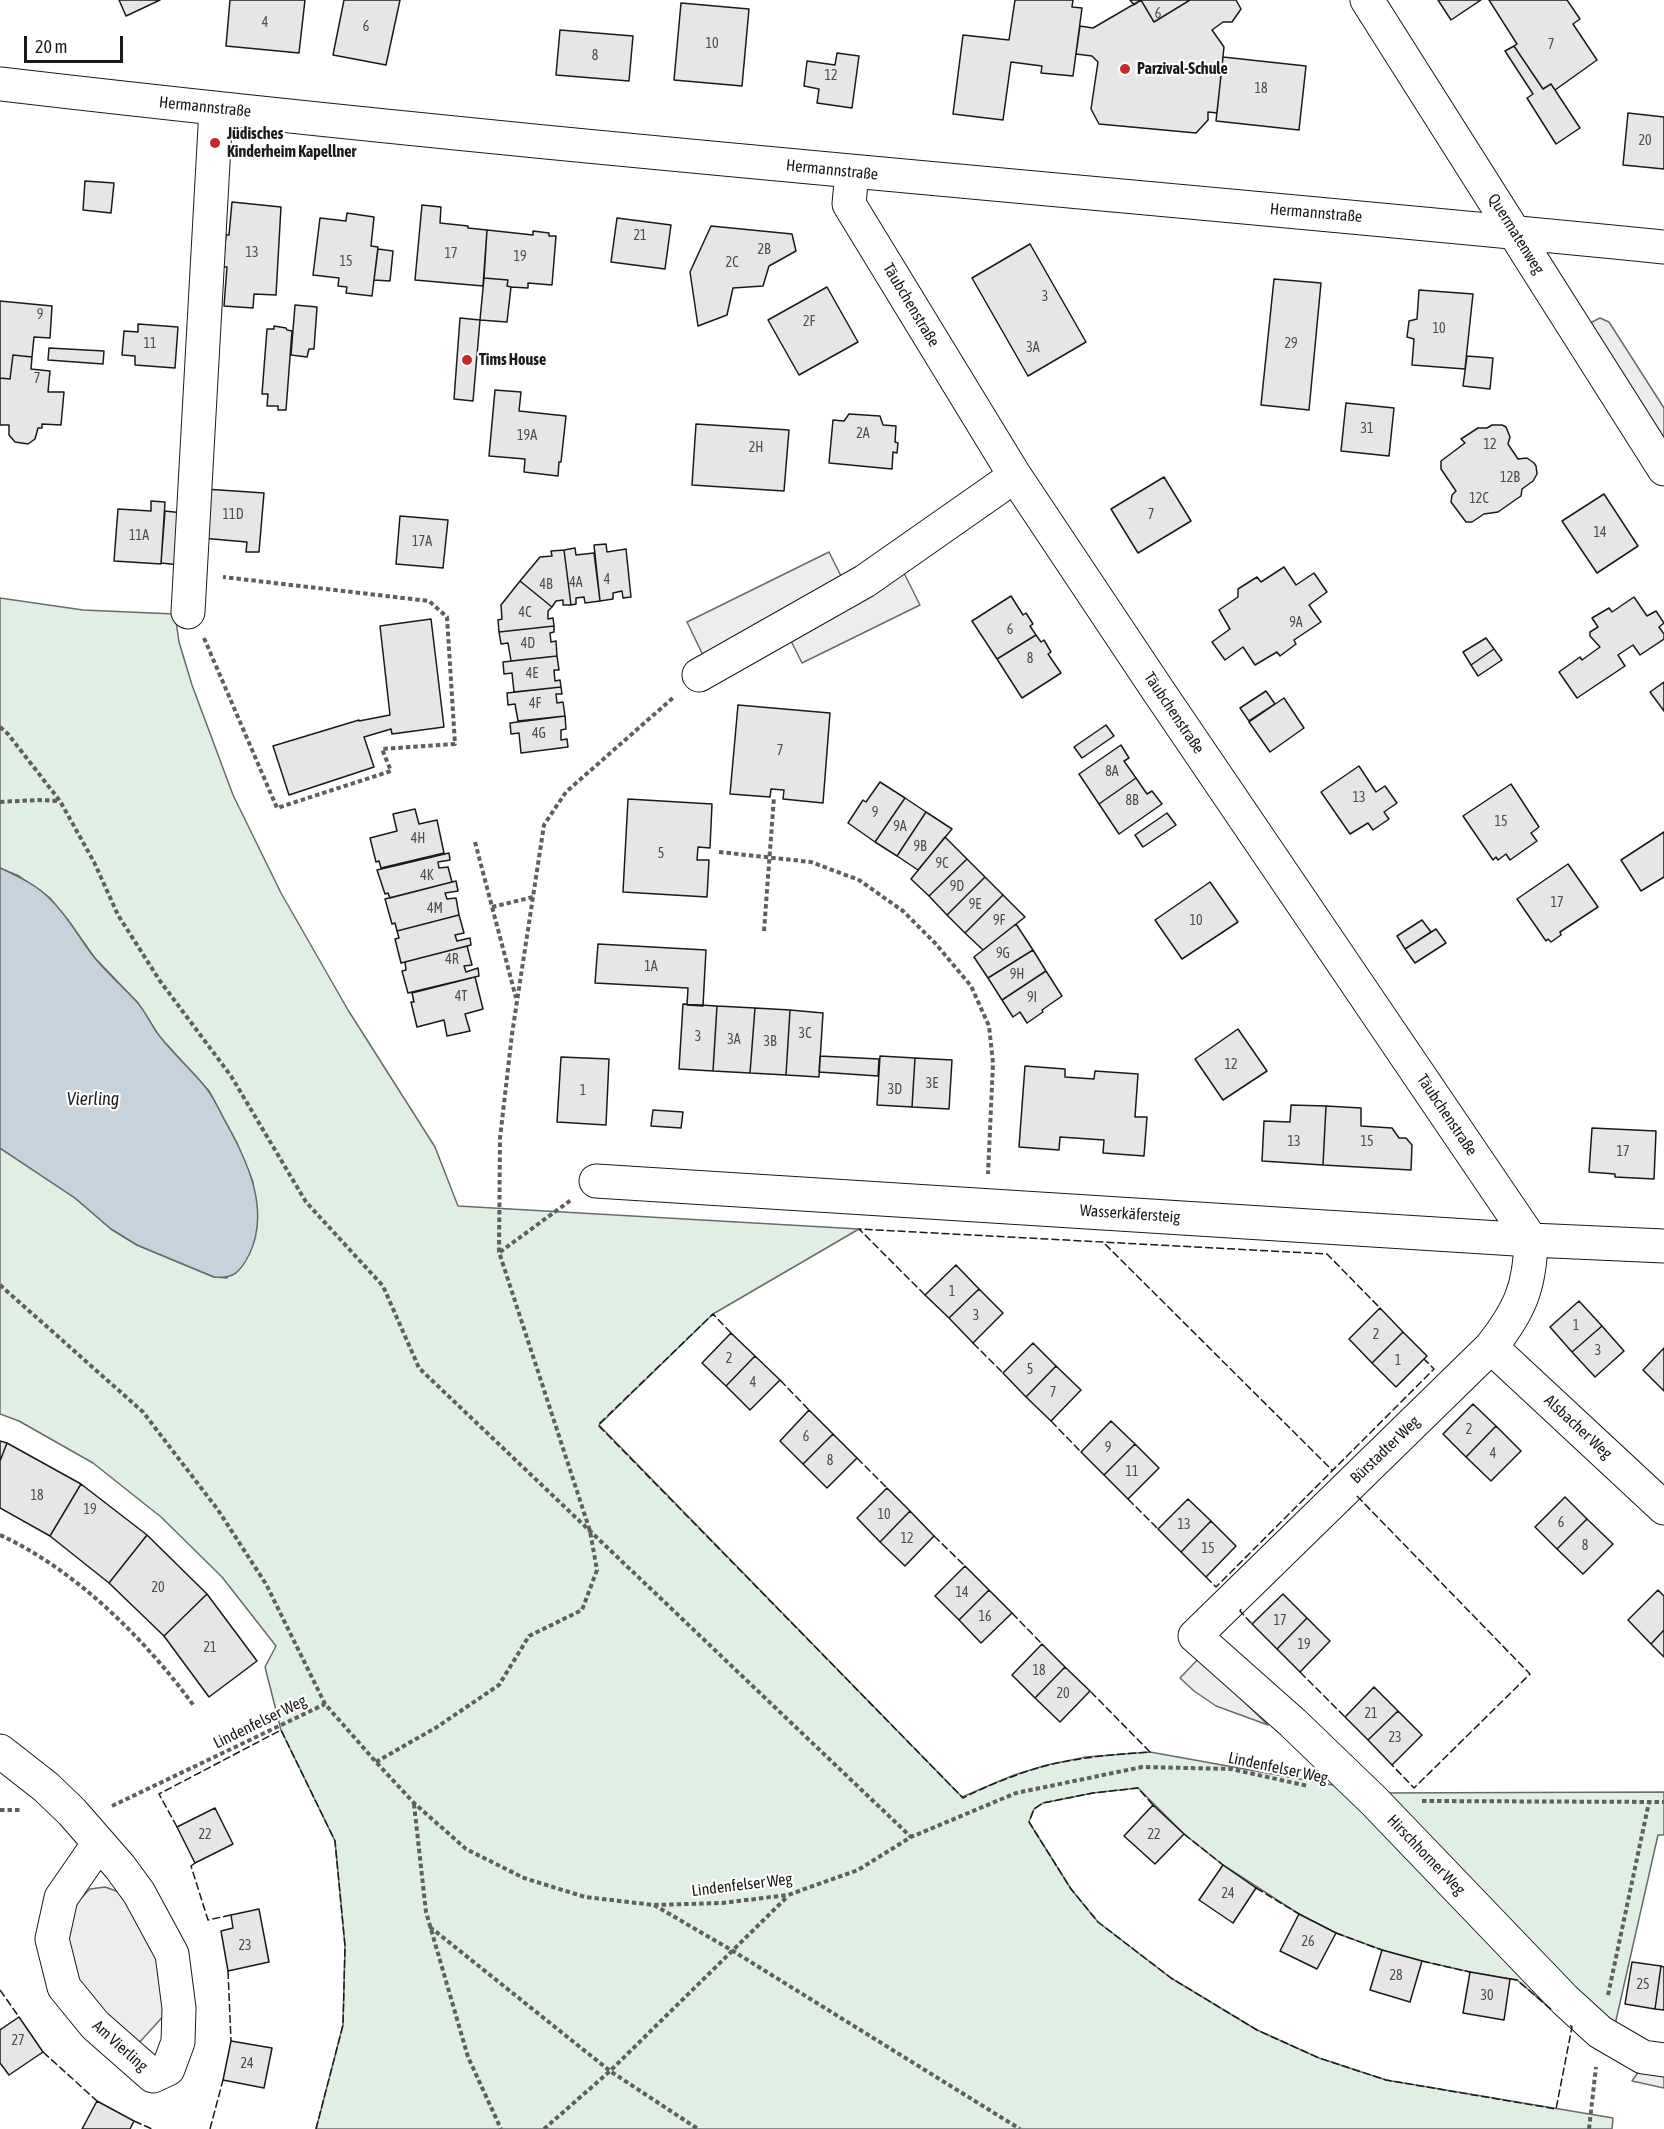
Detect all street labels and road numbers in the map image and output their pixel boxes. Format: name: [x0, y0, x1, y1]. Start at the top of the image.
street label: Hermannstraße: [158, 93, 252, 121]
street label: Hermannstraße: [785, 156, 879, 184]
street label: Quermatenweg: [1484, 190, 1548, 278]
street label: Hermannstraße: [1269, 199, 1363, 227]
street label: Täubchenstraße: [879, 260, 943, 350]
street label: Täubchenstraße: [1140, 669, 1208, 757]
street label: Täubchenstraße: [1413, 1071, 1481, 1159]
street label: Wasserkäfersteig: [1079, 1201, 1181, 1227]
street label: Alsbacher Weg: [1540, 1391, 1616, 1463]
street label: Bürstadter Weg: [1346, 1412, 1424, 1488]
street label: Lindenfelser Weg: [210, 1691, 310, 1753]
street label: Lindenfelser Weg: [1226, 1748, 1330, 1788]
street label: Hirschhorner Weg: [1383, 1811, 1469, 1899]
street label: Lindenfelser Weg: [691, 1869, 793, 1901]
street label: Am Vierling: [88, 2016, 152, 2076]

